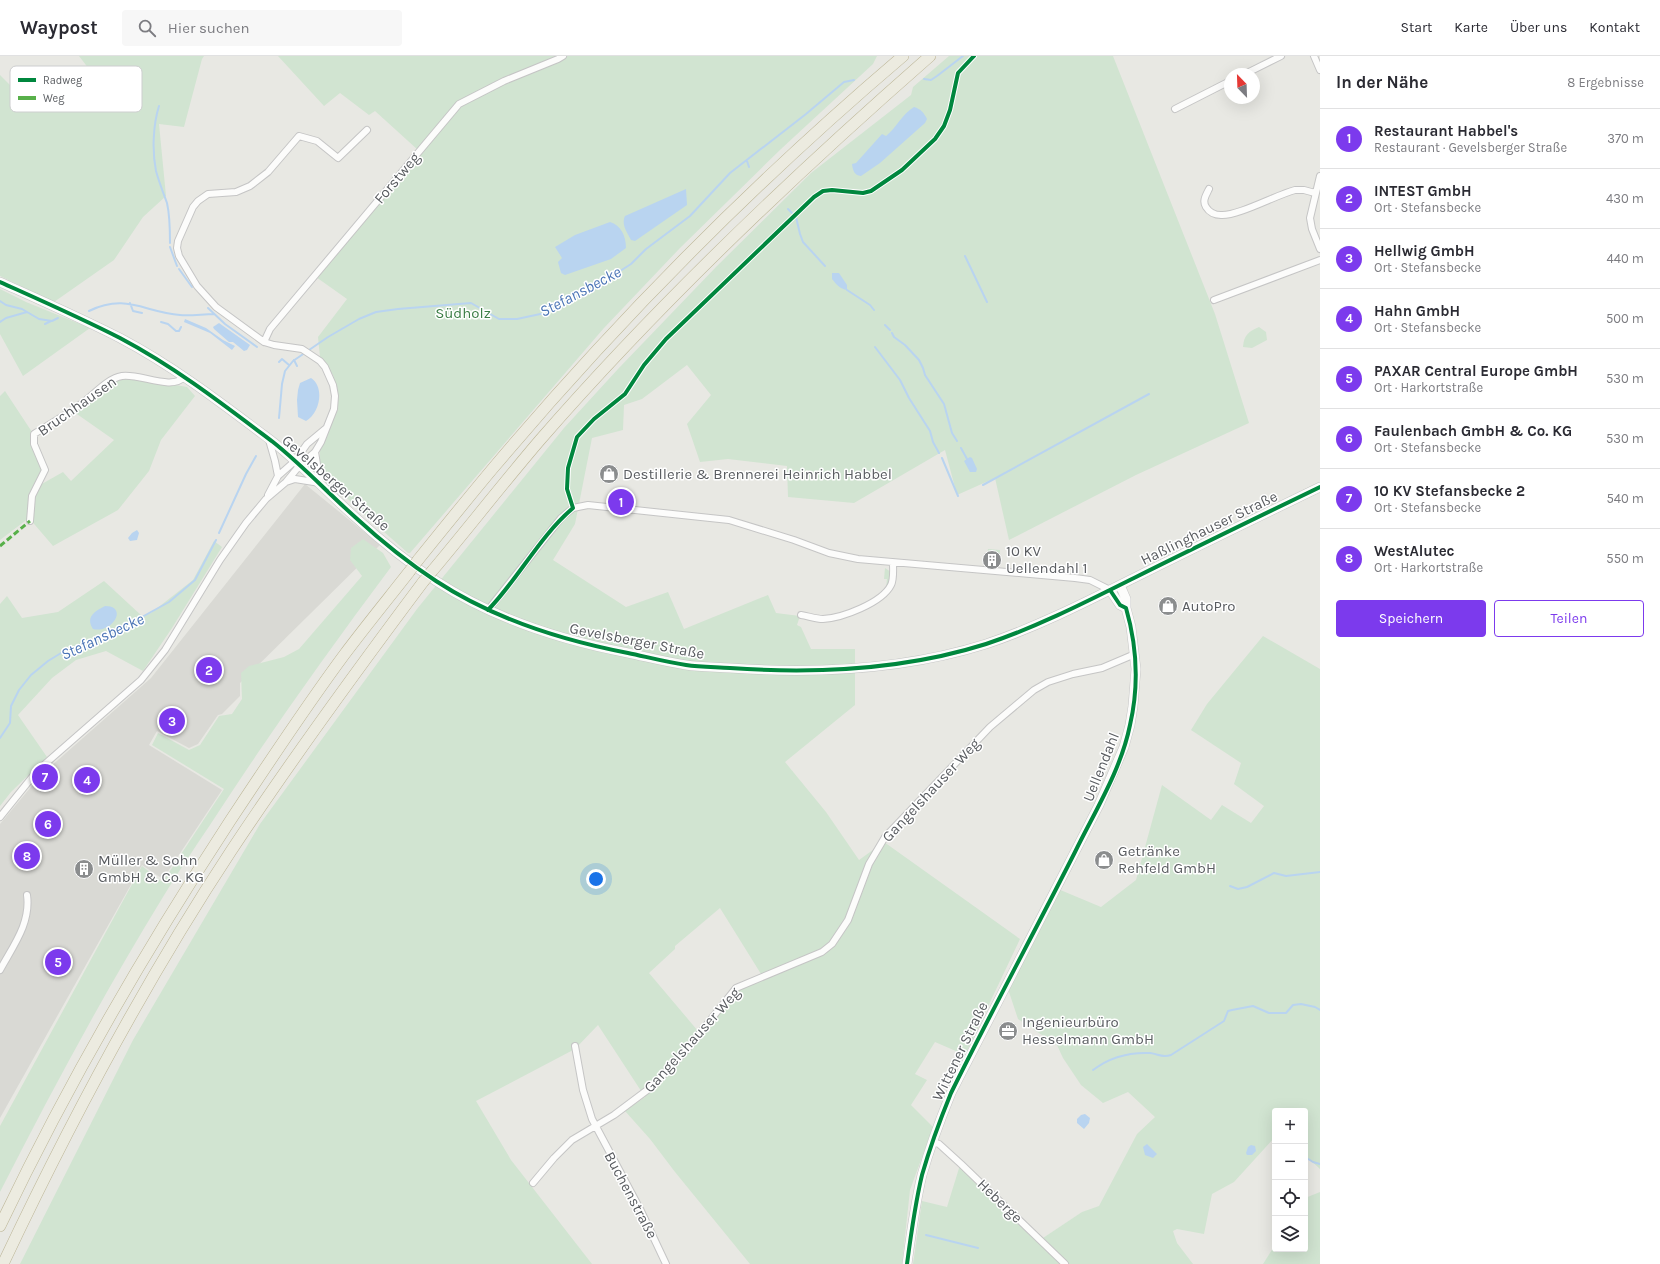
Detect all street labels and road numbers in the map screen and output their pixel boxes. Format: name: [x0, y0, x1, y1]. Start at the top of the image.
street label: Forstweg: [370, 148, 424, 207]
street label: Bruchhausen: [34, 372, 120, 440]
street label: Gevelsberger Straße: [278, 431, 394, 535]
street label: Haßlinghauser Straße: [1138, 487, 1280, 569]
street label: Gevelsberger Straße: [568, 619, 706, 663]
street label: Uellendahl: [1079, 730, 1123, 804]
street label: Gangelshauser Weg: [878, 734, 984, 846]
street label: Gangelshauser Weg: [640, 983, 744, 1096]
street label: Wittener Straße: [928, 999, 992, 1103]
street label: Buchenstraße: [601, 1148, 661, 1242]
street label: Heberge: [974, 1175, 1026, 1227]

